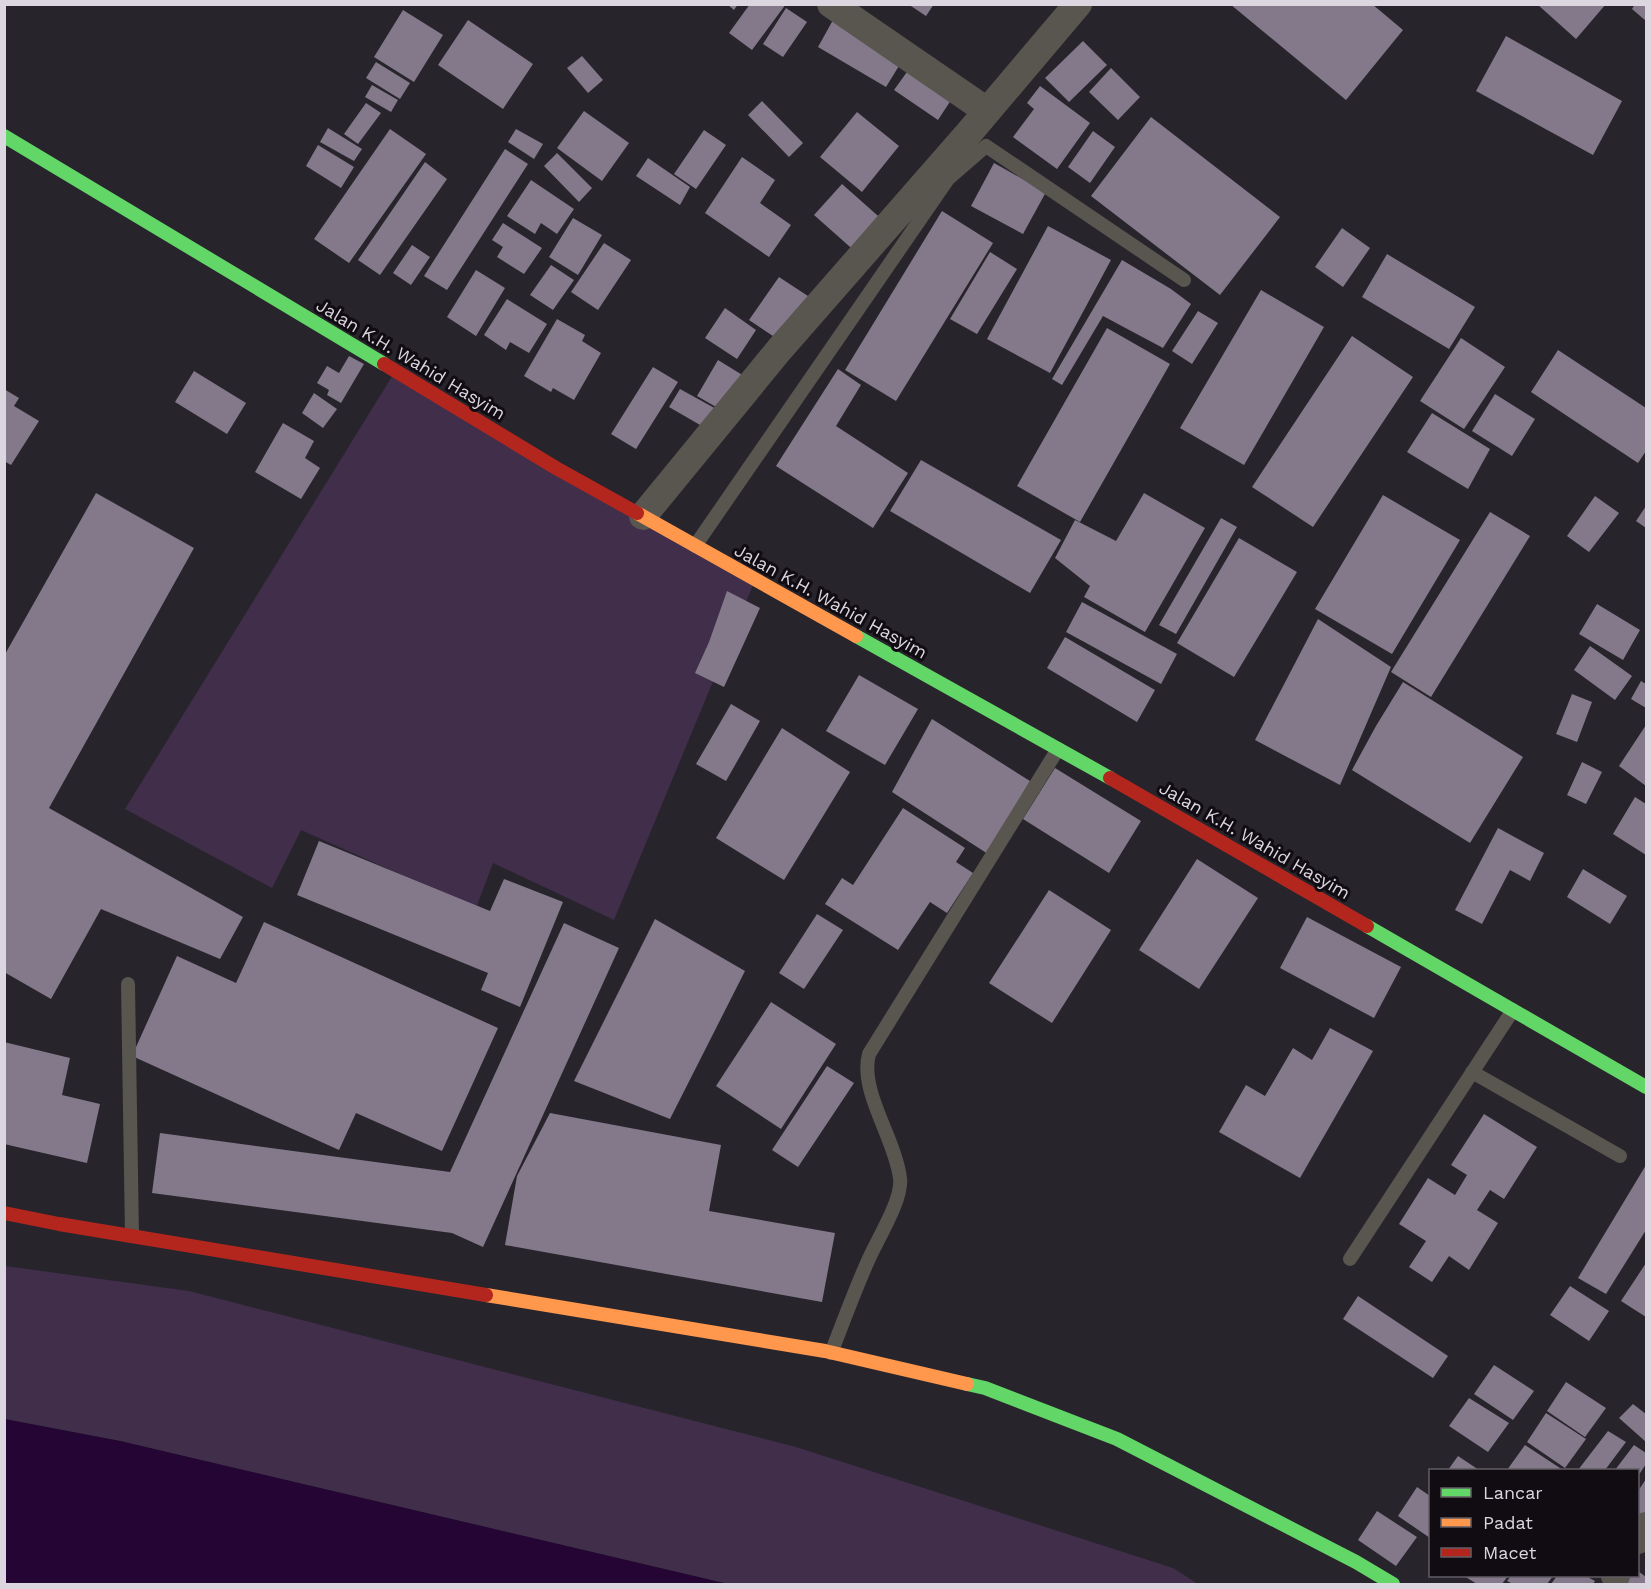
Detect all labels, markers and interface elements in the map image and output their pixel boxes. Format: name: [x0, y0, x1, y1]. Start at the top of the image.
street label: Jalan K.H. Wahid Hasyim: [313, 294, 509, 424]
street label: Jalan K.H. Wahid Hasyim: [731, 539, 931, 663]
street label: Jalan K.H. Wahid Hasyim: [1156, 777, 1354, 903]
legend: [1429, 1469, 1639, 1577]
text: Lancar: [1483, 1482, 1543, 1503]
text: Padat: [1483, 1512, 1533, 1533]
text: Macet: [1483, 1542, 1537, 1563]

